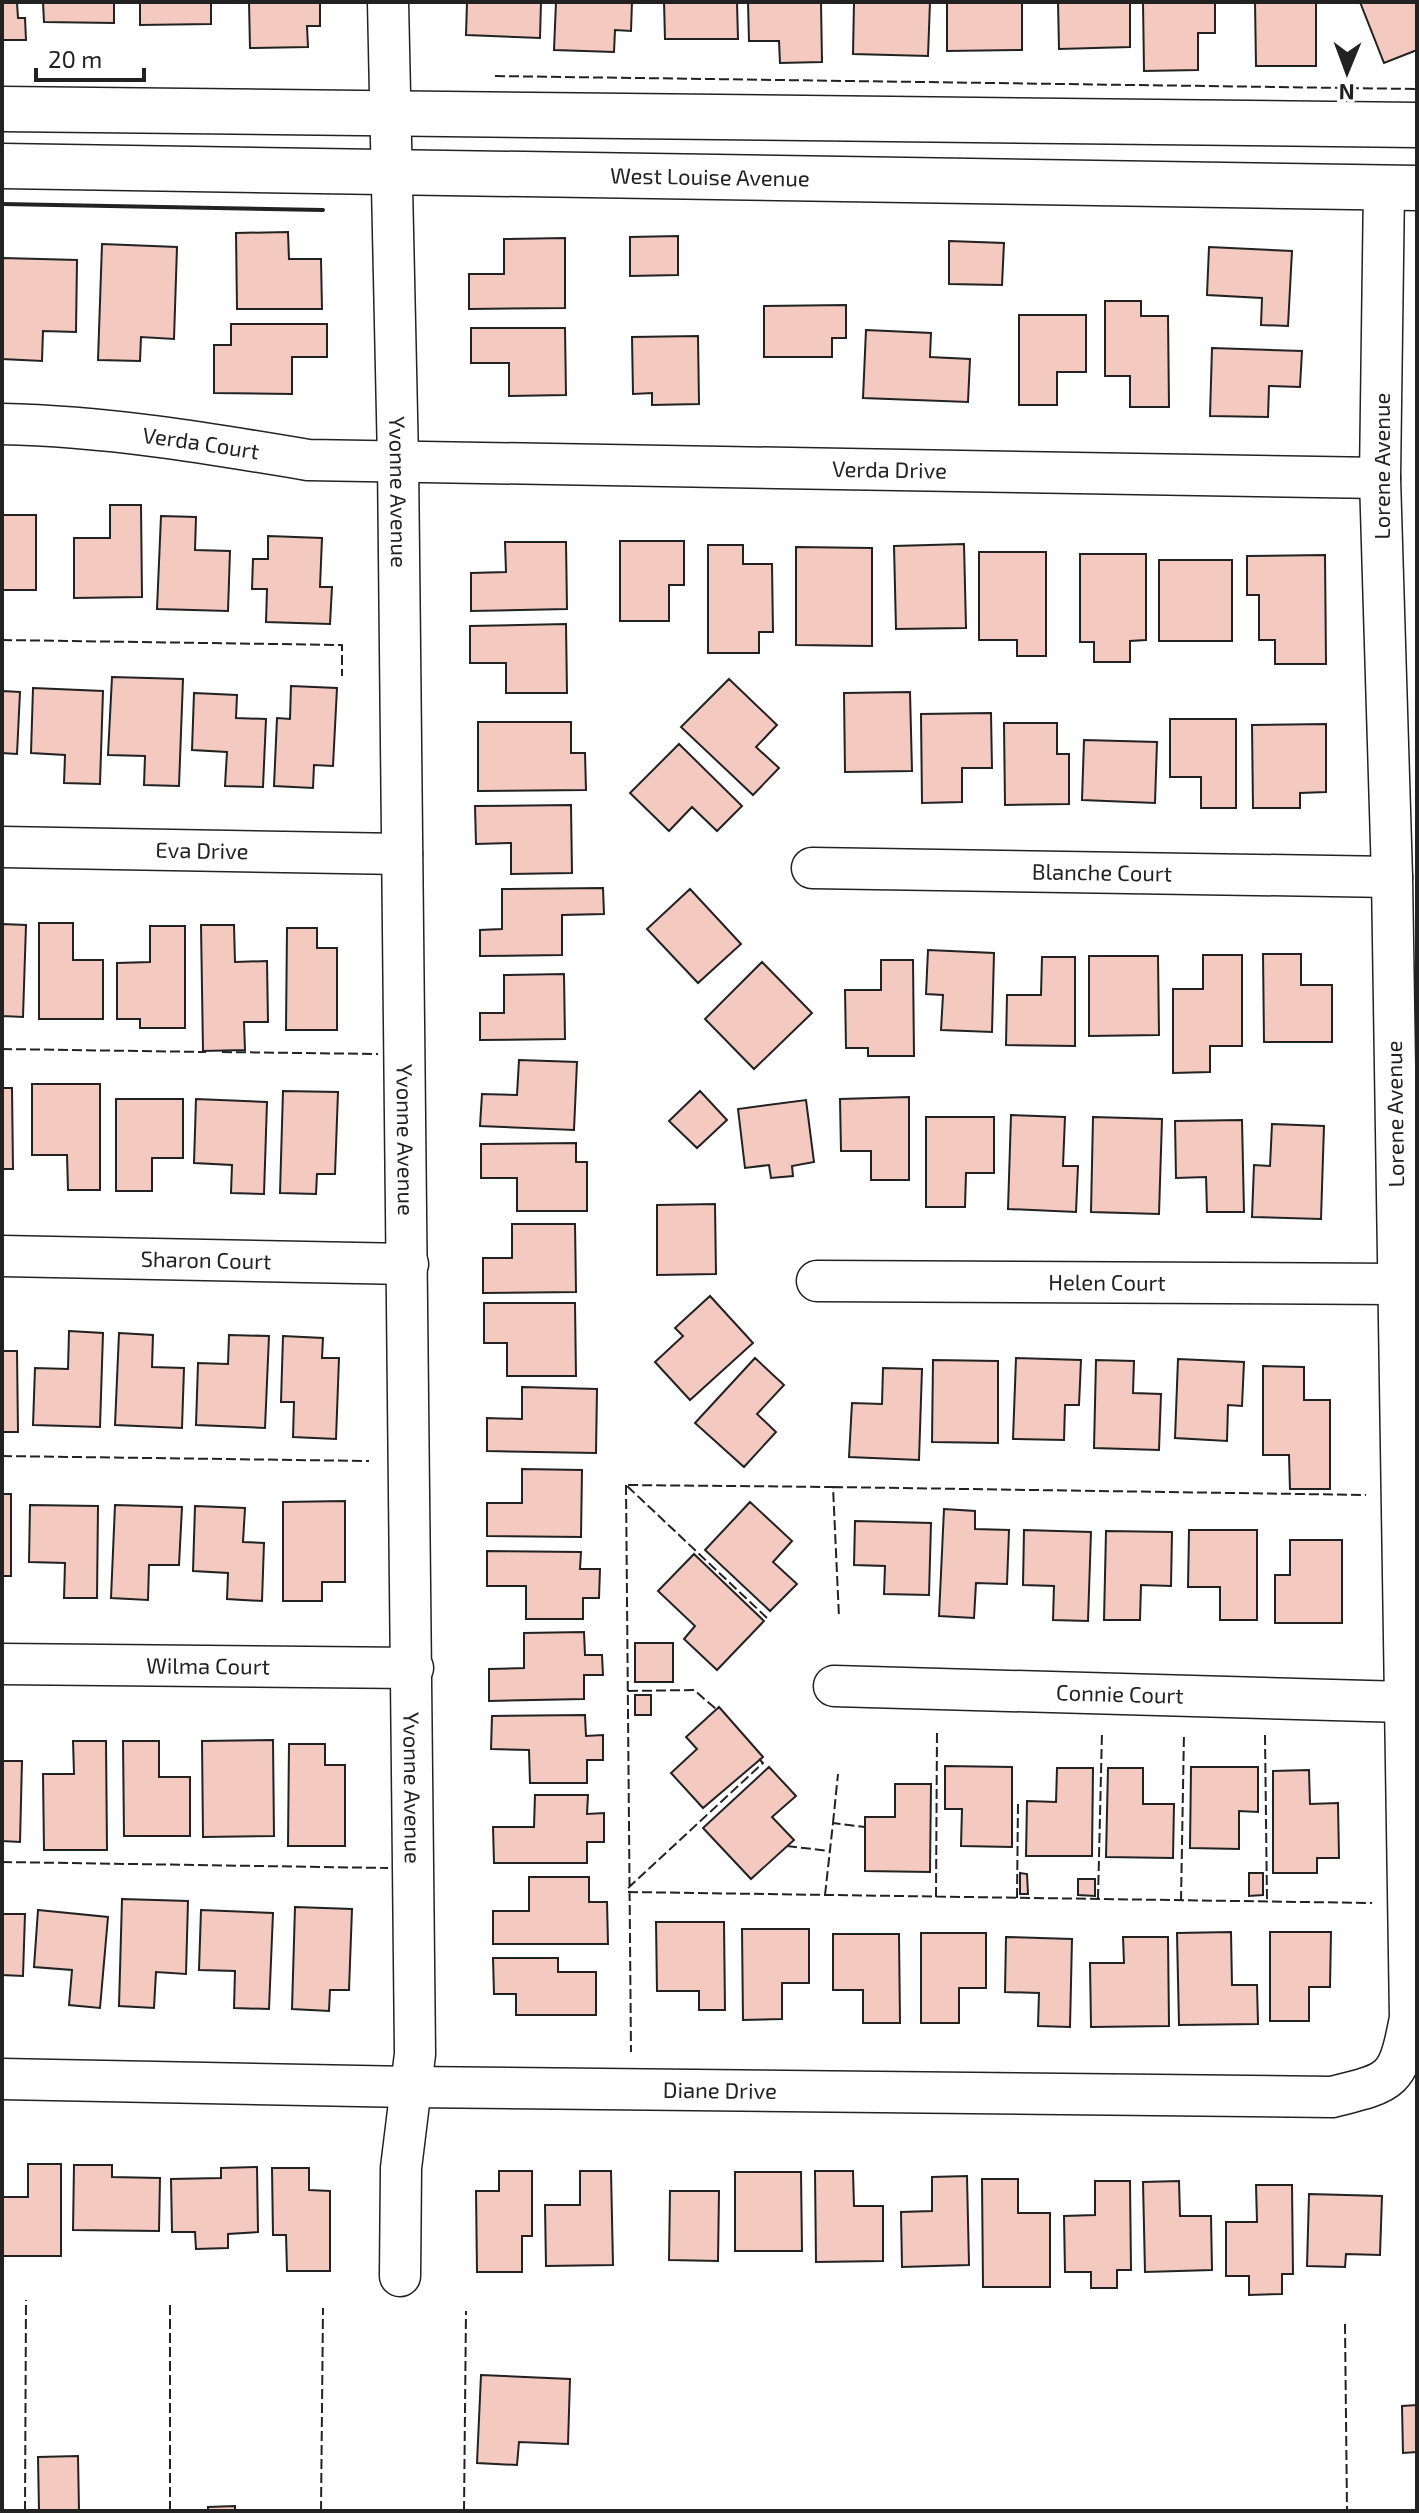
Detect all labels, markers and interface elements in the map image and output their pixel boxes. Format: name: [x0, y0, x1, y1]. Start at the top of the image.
scale bar: [36, 32, 144, 82]
north arrow: [1307, 32, 1387, 112]
text: 20 m: [48, 44, 102, 73]
text: N: [1338, 80, 1355, 106]
street label: West Louise Avenue: [610, 161, 810, 191]
street label: Lorene Avenue: [1368, 393, 1394, 539]
street label: Yvonne Avenue: [385, 416, 413, 568]
street label: Verda Court: [141, 421, 261, 464]
street label: Verda Drive: [832, 455, 947, 483]
street label: Eva Drive: [155, 836, 249, 863]
street label: Blanche Court: [1032, 857, 1172, 886]
street label: Lorene Avenue: [1380, 1040, 1408, 1188]
street label: Yvonne Avenue: [392, 1064, 420, 1216]
street label: Sharon Court: [140, 1245, 272, 1273]
street label: Helen Court: [1048, 1268, 1166, 1295]
street label: Wilma Court: [146, 1651, 270, 1679]
street label: Connie Court: [1056, 1678, 1184, 1708]
street label: Yvonne Avenue: [399, 1712, 427, 1864]
street label: Diane Drive: [663, 2076, 777, 2103]

